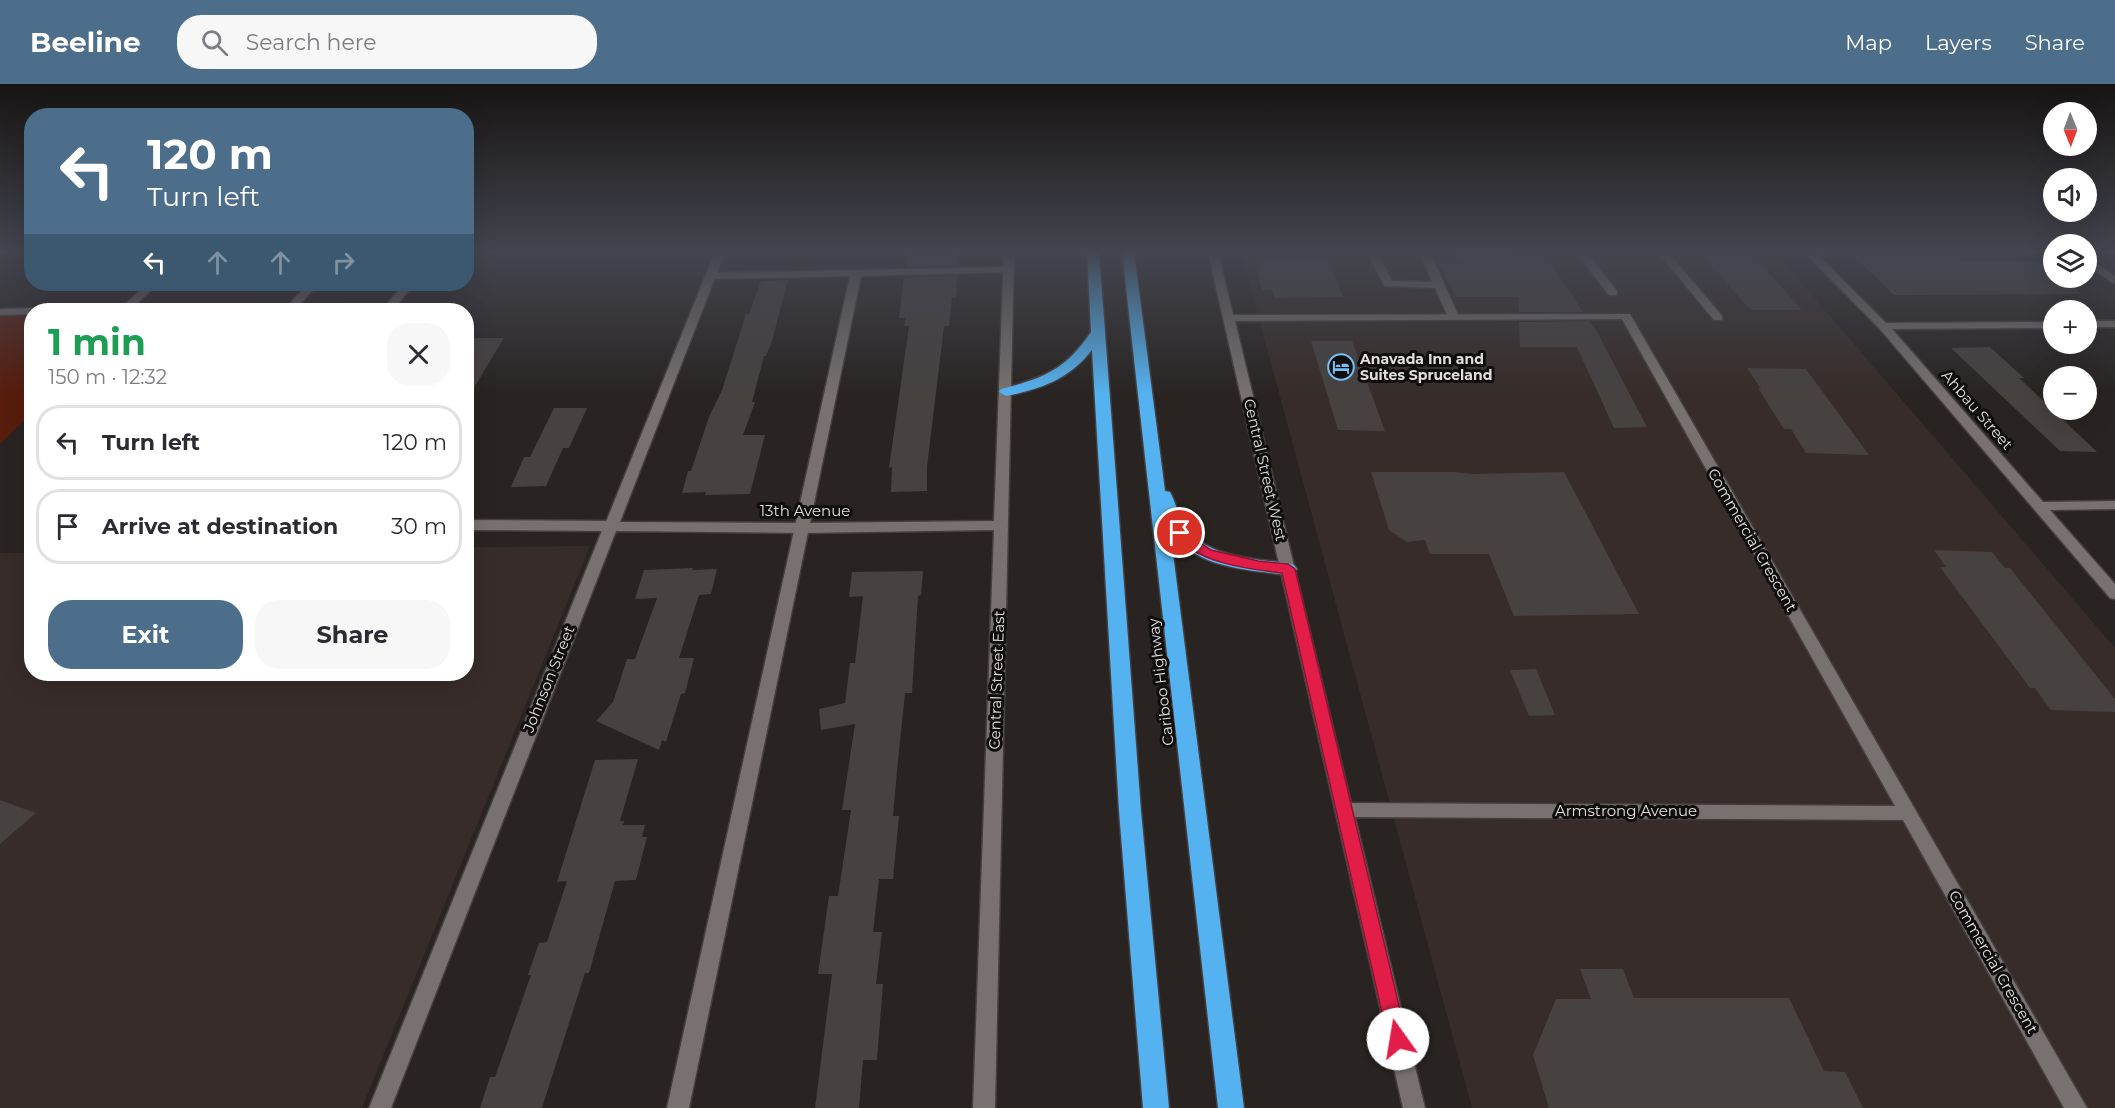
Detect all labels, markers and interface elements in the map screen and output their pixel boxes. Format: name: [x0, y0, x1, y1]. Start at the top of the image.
search box: [177, 15, 597, 69]
text: Beeline: [30, 25, 141, 59]
icon: search: [198, 26, 231, 59]
text: Search here: [246, 29, 377, 56]
text: Map: [1845, 30, 1892, 55]
text: Layers: [1925, 30, 1992, 55]
text: Share: [2025, 30, 2085, 55]
north arrow: [2043, 102, 2097, 156]
map controls: [2043, 102, 2097, 420]
text: 120 m: [147, 128, 273, 180]
icon: left: [48, 132, 126, 210]
button: sound: [2043, 168, 2097, 222]
text: Turn left: [147, 180, 260, 213]
button: layers: [2043, 234, 2097, 288]
icon: left: [138, 246, 171, 279]
icon: ahead: [201, 246, 234, 279]
icon: ahead: [264, 246, 297, 279]
icon: right: [327, 246, 360, 279]
button: +: [2043, 300, 2097, 354]
text: 1 min: [48, 320, 146, 364]
button: close: [387, 323, 450, 386]
place label: Anavada Inn and Suites Spruceland: [1359, 350, 1492, 384]
hotel icon: Anavada Inn and Suites Spruceland: [1326, 352, 1356, 382]
text: 150 m · 12:32: [48, 365, 167, 389]
street label: Ahbau Street: [1938, 366, 2017, 453]
button: −: [2043, 366, 2097, 420]
street label: Central Street West: [1240, 397, 1291, 543]
icon: left: [51, 426, 84, 459]
text: Turn left: [102, 429, 200, 456]
text: 120 m: [383, 429, 447, 456]
street label: Commercial Crescent: [1704, 465, 1801, 615]
street label: 13th Avenue: [760, 501, 850, 520]
pin: [1154, 507, 1205, 558]
icon: arrive: [51, 510, 84, 543]
text: Arrive at destination: [102, 513, 338, 540]
text: 30 m: [391, 513, 447, 540]
icon: arrive: [1163, 516, 1196, 549]
button: Exit: [48, 600, 243, 669]
button: Share: [255, 600, 450, 669]
street label: Central Street East: [985, 610, 1008, 750]
street label: Cariboo Highway: [1143, 616, 1178, 747]
street label: Johnson Street: [518, 623, 579, 736]
street label: Armstrong Avenue: [1555, 801, 1697, 820]
street label: Commercial Crescent: [1945, 887, 2042, 1037]
position arrow: [1366, 1007, 1430, 1071]

